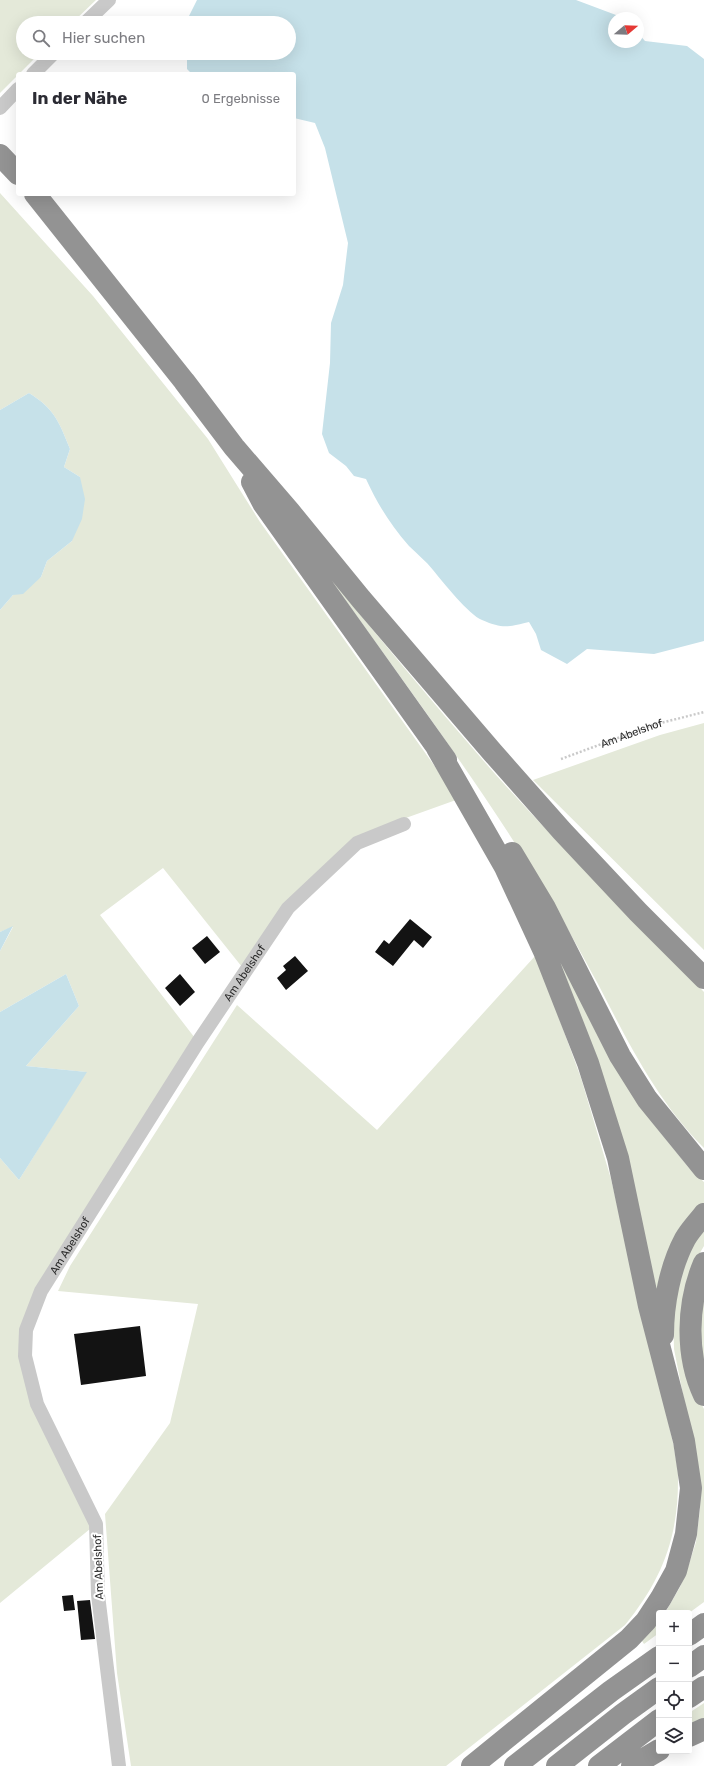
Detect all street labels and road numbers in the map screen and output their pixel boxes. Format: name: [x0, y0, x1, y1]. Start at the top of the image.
street label: Am Abelshof: [599, 717, 665, 751]
street label: Am Abelshof: [221, 942, 269, 1004]
street label: Am Abelshof: [47, 1214, 93, 1277]
street label: Am Abelshof: [91, 1533, 106, 1600]

